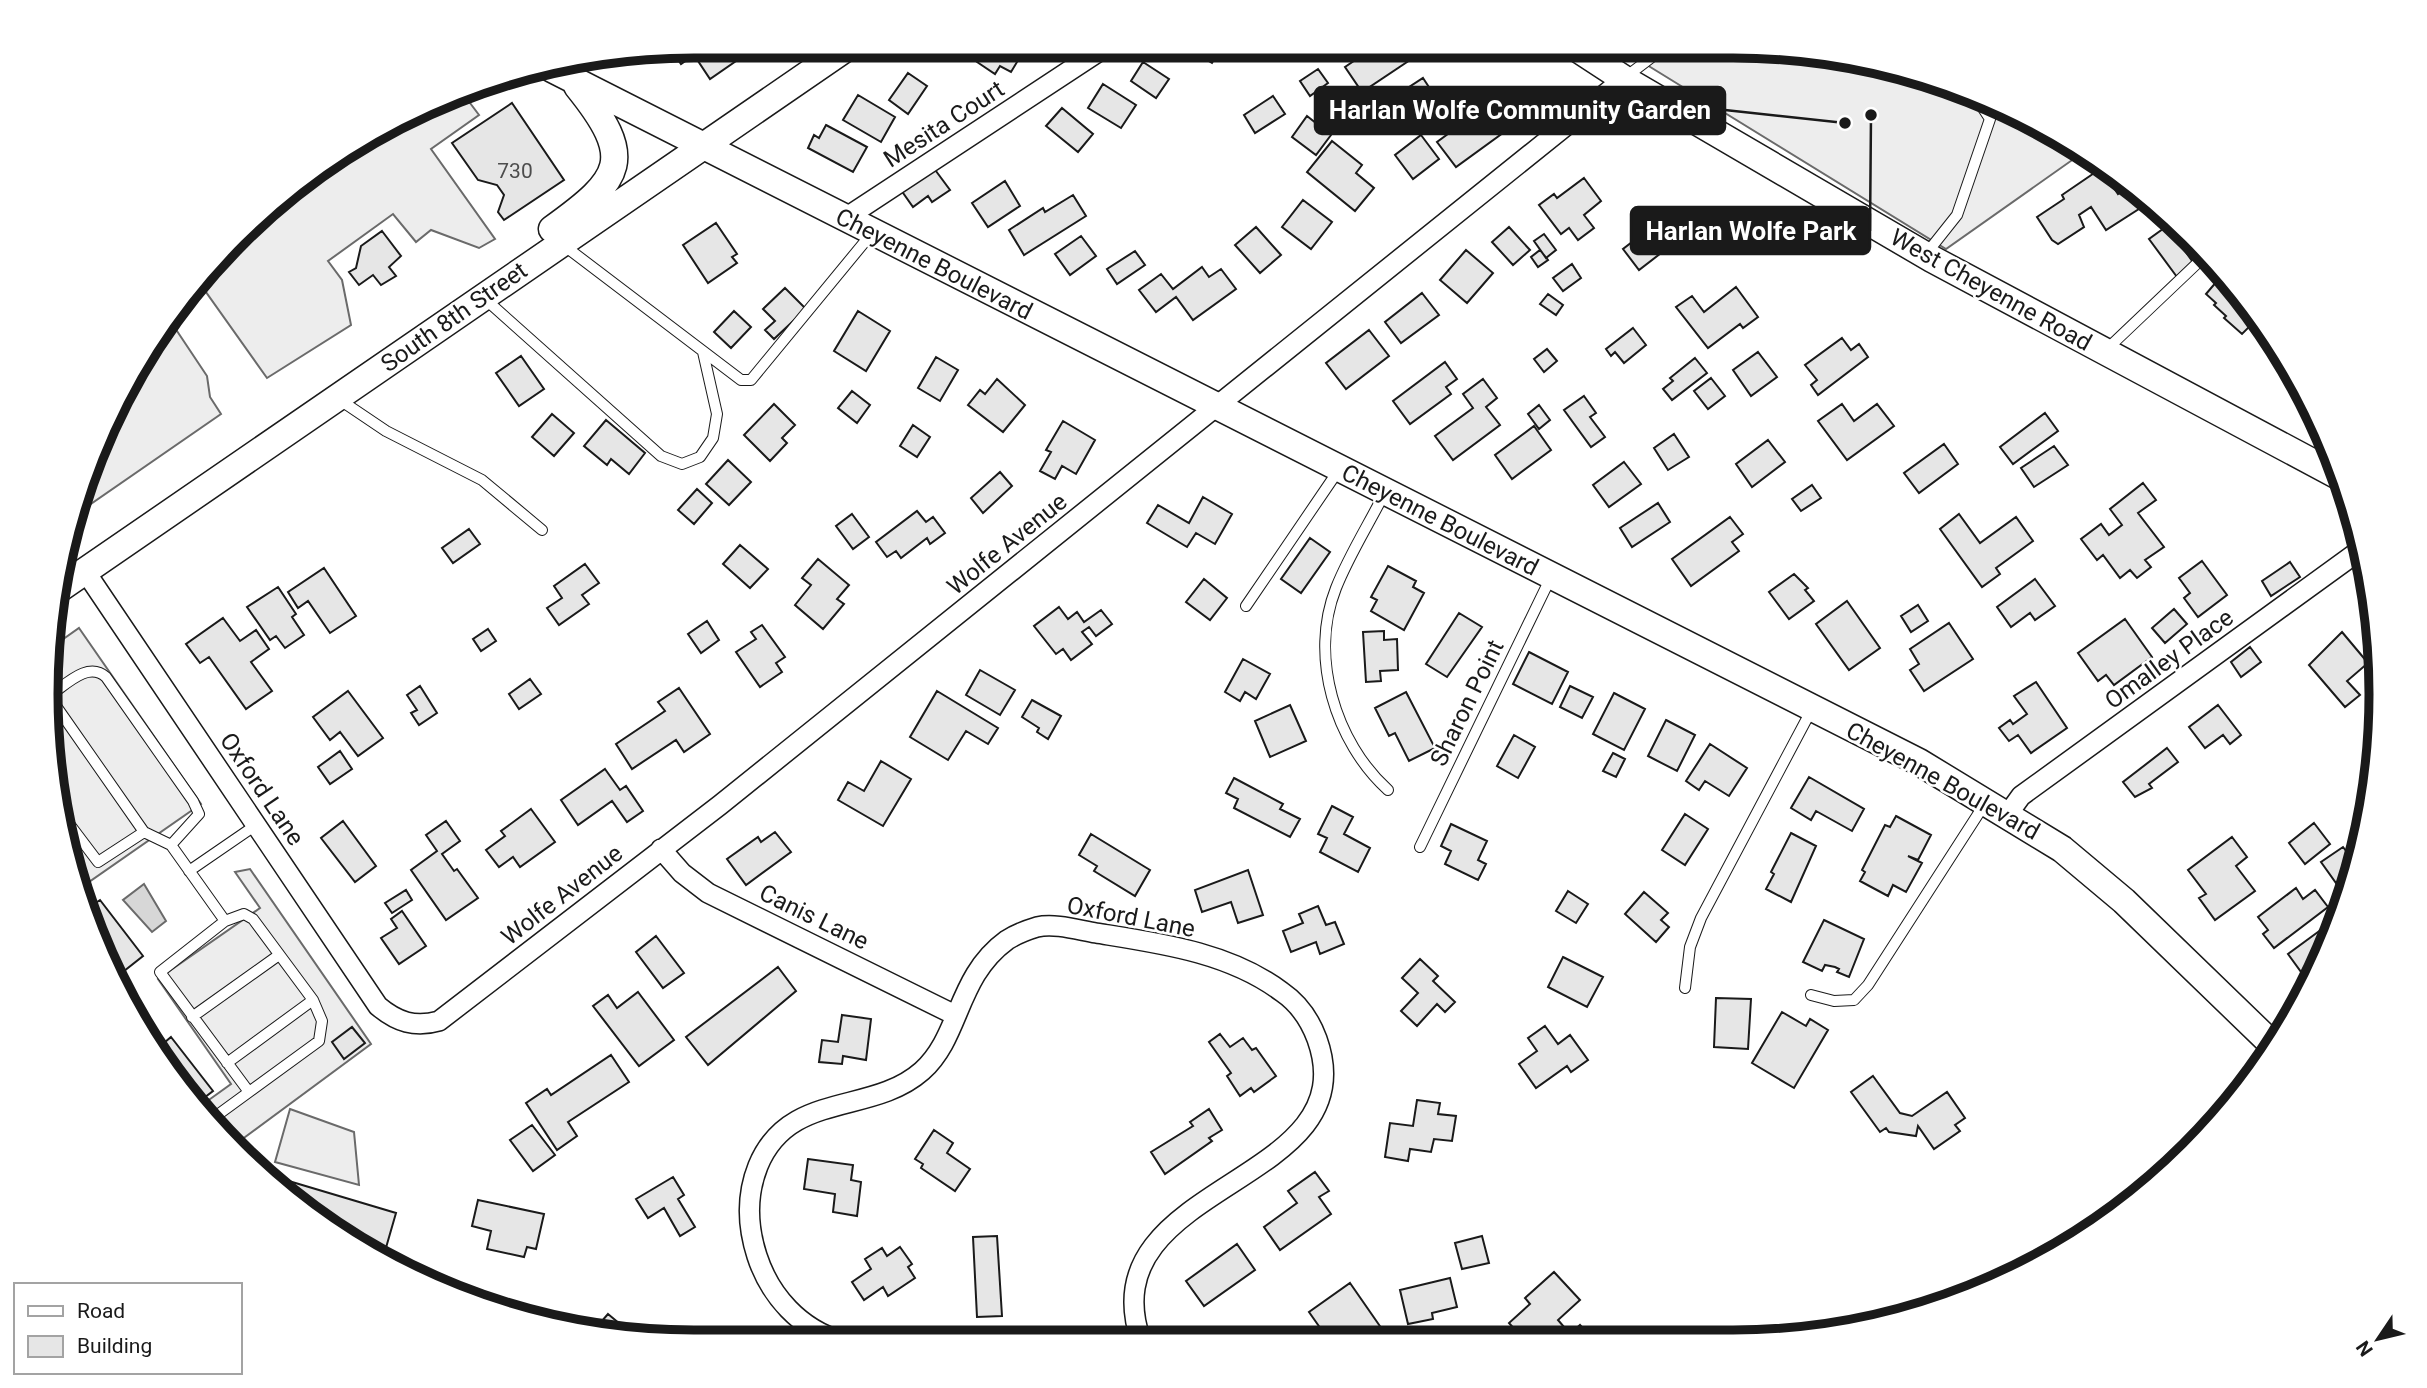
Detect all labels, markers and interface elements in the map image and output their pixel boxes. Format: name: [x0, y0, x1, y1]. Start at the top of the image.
street label: Mesita Court: [879, 75, 1010, 173]
callout: Harlan Wolfe Community Garden: [1315, 87, 1725, 134]
text: Harlan Wolfe Community Garden: [1329, 95, 1711, 125]
house number: 730: [497, 159, 533, 183]
street label: Cheyenne Boulevard: [831, 202, 1037, 326]
callout: Harlan Wolfe Park: [1631, 207, 1870, 254]
text: Harlan Wolfe Park: [1646, 216, 1858, 246]
street label: West Cheyenne Road: [1886, 223, 2096, 357]
street label: South 8th Street: [376, 256, 533, 378]
street label: Cheyenne Boulevard: [1337, 458, 1543, 582]
street label: Wolfe Avenue: [942, 487, 1072, 601]
street label: Omalley Place: [2099, 603, 2239, 715]
street label: Sharon Point: [1424, 635, 1510, 771]
street label: Cheyenne Boulevard: [1841, 716, 2045, 846]
street label: Oxford Lane: [214, 727, 310, 851]
street label: Wolfe Avenue: [496, 839, 628, 951]
street label: Canis Lane: [755, 879, 873, 955]
street label: Oxford Lane: [1065, 891, 1197, 943]
legend: [14, 1283, 242, 1374]
text: Road: [77, 1299, 125, 1323]
north arrow: [2343, 1304, 2413, 1374]
text: Building: [77, 1334, 152, 1358]
text: N: [2351, 1336, 2378, 1361]

